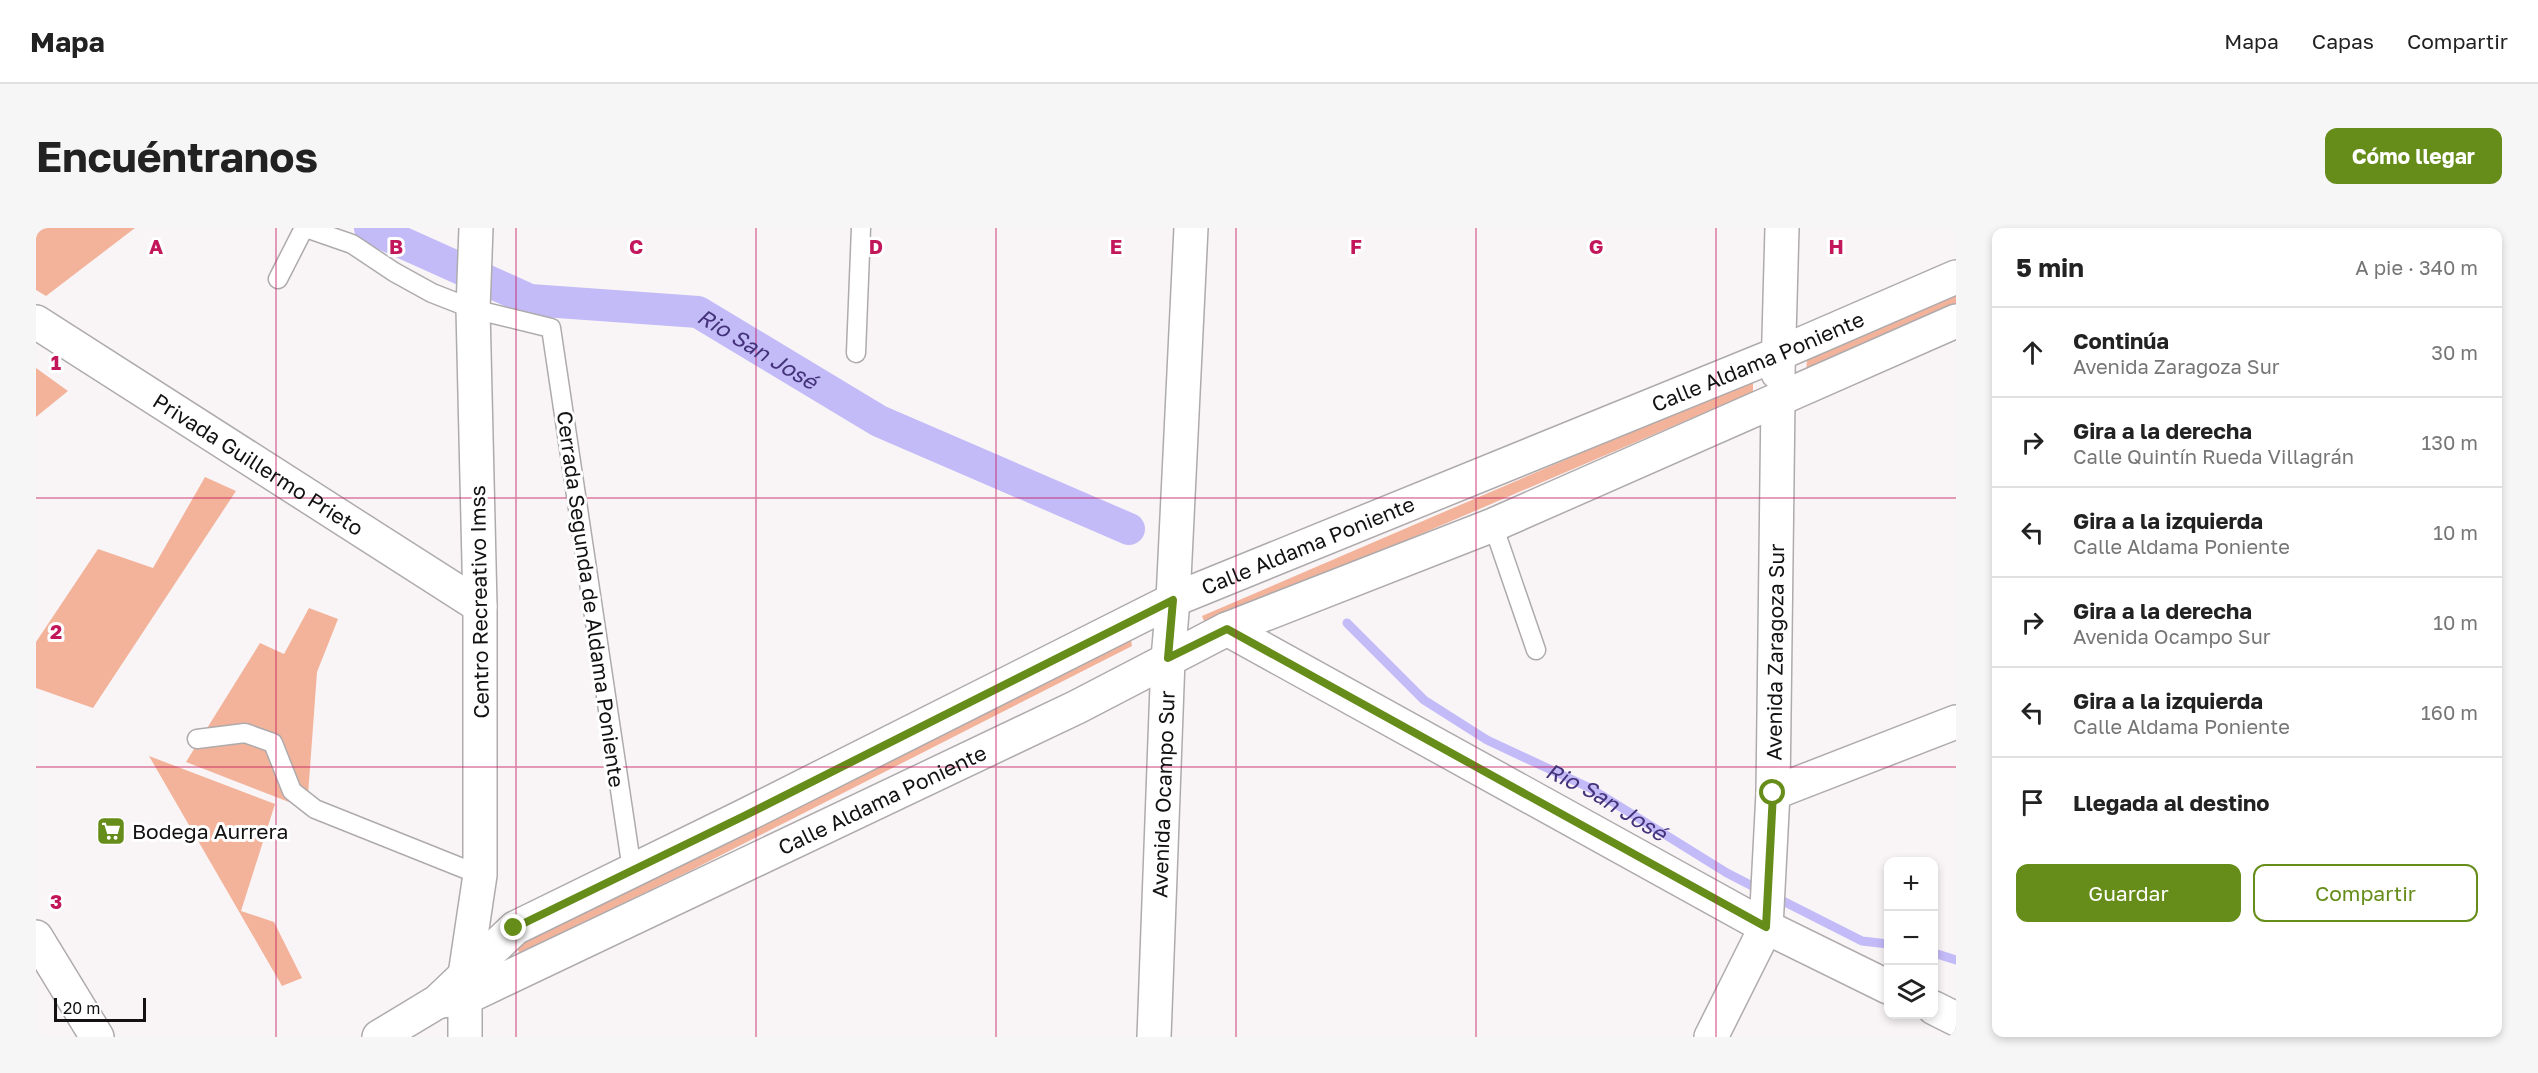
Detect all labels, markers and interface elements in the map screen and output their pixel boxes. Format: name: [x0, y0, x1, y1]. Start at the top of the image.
text: Mapa: [30, 25, 105, 58]
text: Mapa: [2224, 28, 2279, 54]
text: Capas: [2312, 28, 2374, 54]
text: Compartir: [2407, 28, 2508, 54]
button: Cómo llegar: [2325, 128, 2502, 184]
text: Encuéntranos: [36, 131, 318, 181]
text: A: [149, 234, 163, 258]
text: B: [389, 234, 403, 258]
text: C: [629, 234, 643, 258]
text: D: [869, 234, 883, 258]
text: E: [1110, 234, 1122, 258]
text: F: [1350, 234, 1362, 258]
text: G: [1589, 234, 1603, 258]
text: H: [1828, 234, 1844, 258]
text: 5 min: [2016, 252, 2084, 283]
text: A pie · 340 m: [2355, 255, 2478, 279]
water label: Rio San José: [693, 302, 825, 396]
street label: Calle Aldama Poniente: [1648, 305, 1868, 417]
text: Continúa: [2073, 327, 2169, 354]
icon: ahead: [2016, 336, 2049, 369]
text: 30 m: [2431, 340, 2478, 364]
text: 1: [51, 350, 61, 374]
text: Avenida Zaragoza Sur: [2073, 354, 2280, 378]
street label: Privada Guillermo Prieto: [148, 387, 368, 541]
street label: Cerrada Segunda de Aldama Poniente: [552, 409, 630, 789]
text: Gira a la derecha: [2073, 417, 2252, 444]
icon: right: [2016, 426, 2049, 459]
text: 130 m: [2422, 430, 2478, 454]
text: Calle Quintín Rueda Villagrán: [2073, 444, 2354, 468]
street label: Centro Recreativo Imss: [464, 485, 494, 719]
street label: Calle Aldama Poniente: [1197, 490, 1418, 600]
text: Gira a la izquierda: [2073, 507, 2263, 534]
icon: left: [2016, 516, 2049, 549]
text: 10 m: [2433, 520, 2478, 544]
text: Calle Aldama Poniente: [2073, 534, 2290, 558]
street label: Avenida Zaragoza Sur: [1760, 543, 1789, 761]
text: Gira a la derecha: [2073, 597, 2252, 624]
icon: right: [2016, 606, 2049, 639]
text: 10 m: [2433, 610, 2478, 634]
text: 2: [50, 619, 62, 643]
text: Avenida Ocampo Sur: [2073, 624, 2271, 648]
text: Gira a la izquierda: [2073, 687, 2263, 714]
street label: Avenida Ocampo Sur: [1146, 690, 1180, 898]
icon: left: [2016, 696, 2049, 729]
text: 160 m: [2421, 700, 2478, 724]
text: Calle Aldama Poniente: [2073, 714, 2290, 738]
street label: Calle Aldama Poniente: [774, 739, 990, 860]
water label: Rio San José: [1542, 756, 1674, 847]
route start: [1759, 779, 1785, 805]
icon: arrive: [2016, 786, 2049, 819]
text: Llegada al destino: [2073, 789, 2270, 816]
supermarket icon: Bodega Aurrera: [95, 815, 127, 847]
place label: Bodega Aurrera: [132, 818, 288, 844]
map controls: [1884, 857, 1938, 1019]
button: +: [1884, 857, 1938, 911]
button: Guardar: [2016, 864, 2241, 922]
button: Compartir: [2253, 864, 2478, 922]
text: 3: [50, 889, 62, 913]
button: −: [1884, 911, 1938, 965]
route end: [500, 914, 526, 940]
button: layers: [1884, 965, 1938, 1019]
scale bar: [54, 995, 146, 1022]
text: 20 m: [63, 998, 100, 1018]

